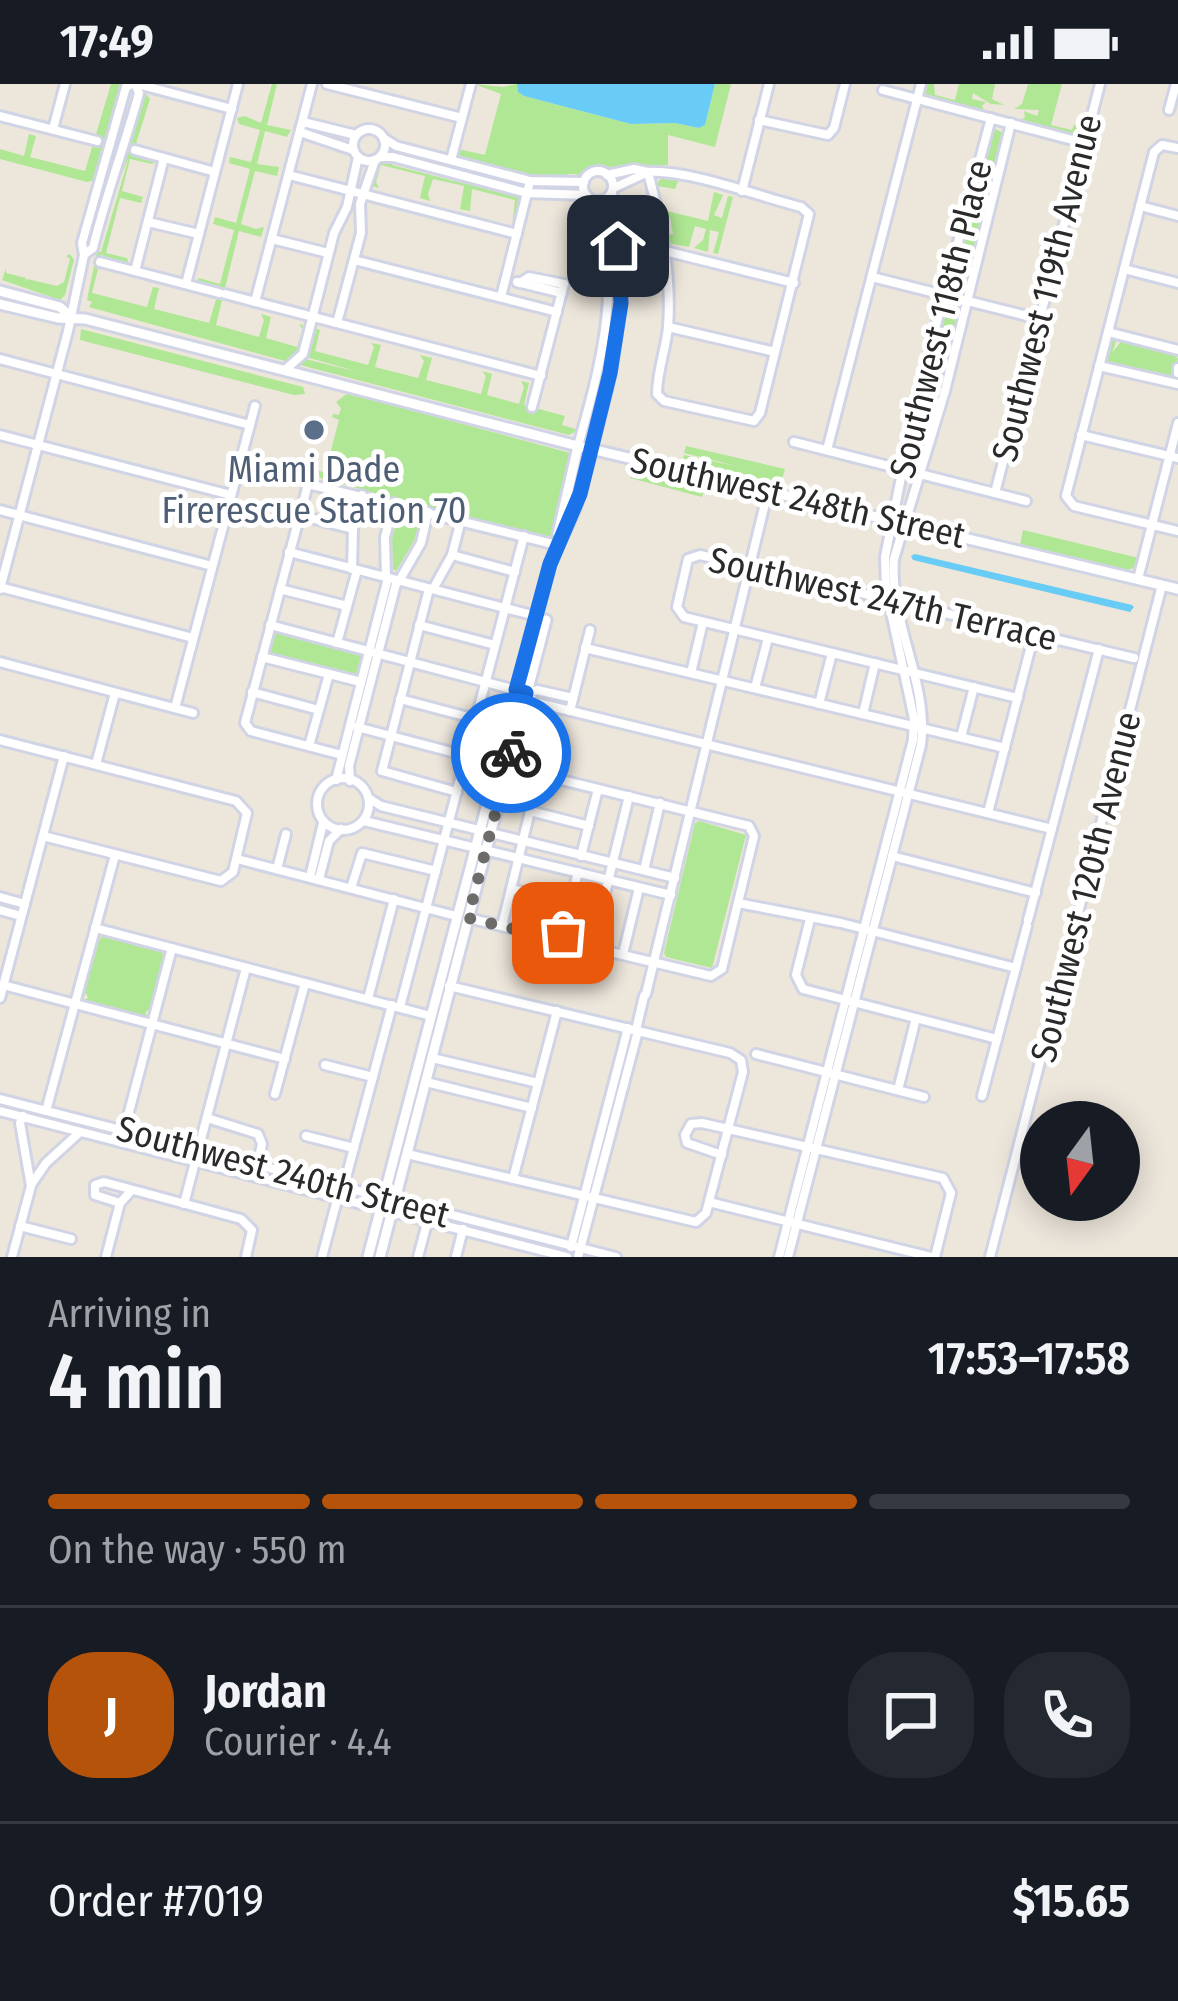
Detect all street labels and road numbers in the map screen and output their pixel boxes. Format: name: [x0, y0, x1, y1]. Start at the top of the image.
street label: Southwest 119th Avenue: [983, 110, 1111, 466]
street label: Southwest 118th Place: [880, 155, 1002, 483]
street label: Southwest 248th Street: [627, 438, 970, 558]
street label: Southwest 247th Terrace: [705, 538, 1061, 660]
street label: Southwest 120th Avenue: [1021, 707, 1151, 1067]
street label: Southwest 240th Street: [112, 1106, 454, 1238]

